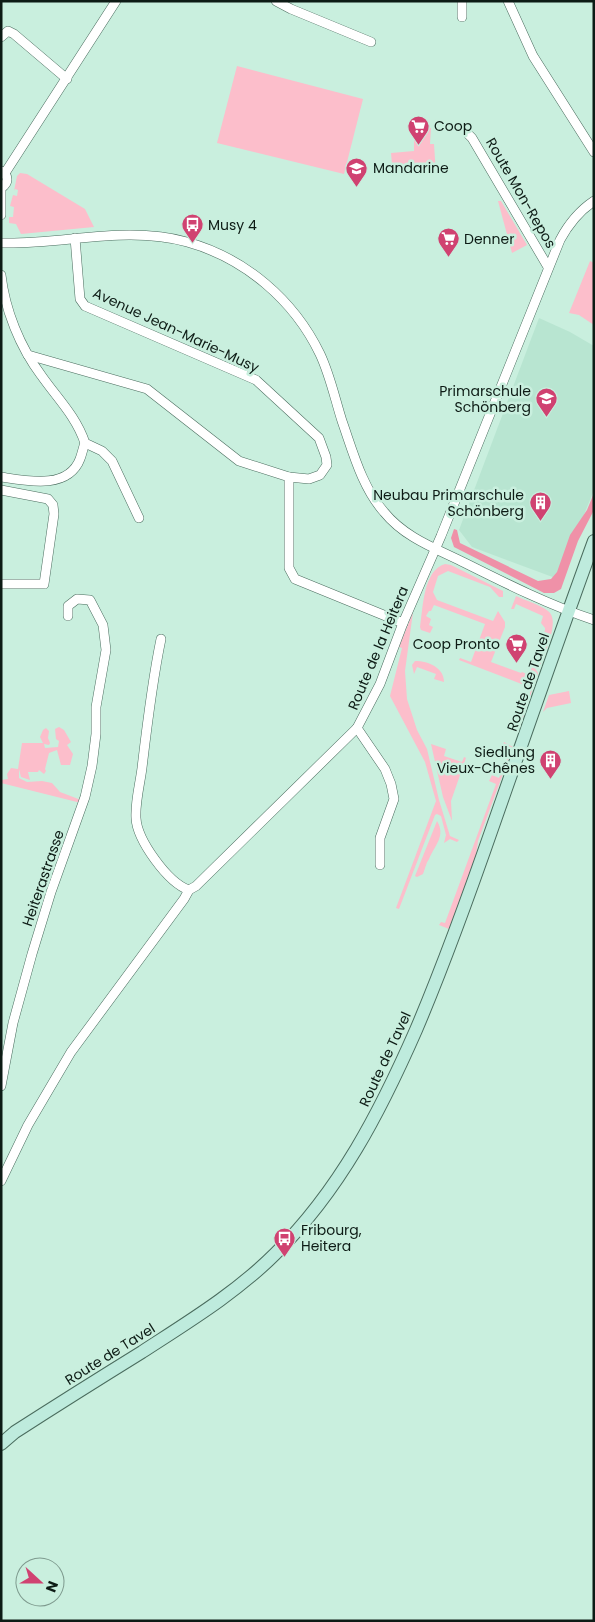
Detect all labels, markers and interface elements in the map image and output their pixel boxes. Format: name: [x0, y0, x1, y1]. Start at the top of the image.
supermarket icon: Coop: [406, 114, 430, 145]
place label: Coop: [434, 116, 472, 136]
street label: Route Mon-Repos: [481, 134, 561, 252]
school or university icon: Mandarine: [345, 156, 369, 187]
place label: Mandarine: [373, 158, 449, 178]
bus stop icon: Musy 4: [180, 213, 204, 244]
place label: Musy 4: [208, 215, 257, 235]
supermarket icon: Denner: [436, 227, 460, 258]
place label: Denner: [464, 229, 514, 249]
street label: Avenue Jean-Marie-Musy: [90, 283, 263, 377]
place label: Primarschule Schönberg: [439, 381, 531, 417]
school or university icon: Primarschule Schönberg: [535, 387, 559, 418]
place label: Neubau Primarschule Schönberg: [373, 485, 524, 521]
building icon: Neubau Primarschule Schönberg: [528, 491, 552, 522]
street label: Route de la Heitera: [343, 583, 413, 713]
street label: Route de Tavel: [502, 630, 554, 734]
supermarket icon: Coop Pronto: [504, 632, 528, 663]
place label: Coop Pronto: [413, 634, 500, 654]
place label: Siedlung Vieux-Chênes: [437, 742, 535, 778]
building icon: Siedlung Vieux-Chênes: [539, 748, 563, 779]
street label: Heiterastrasse: [17, 827, 69, 929]
street label: Route de Tavel: [354, 1008, 416, 1110]
place label: Fribourg, Heitera: [301, 1220, 362, 1256]
bus stop icon: Fribourg, Heitera: [273, 1226, 297, 1257]
street label: Route de Tavel: [61, 1318, 159, 1390]
north arrow: [15, 1557, 65, 1607]
text: N: [41, 1578, 63, 1595]

